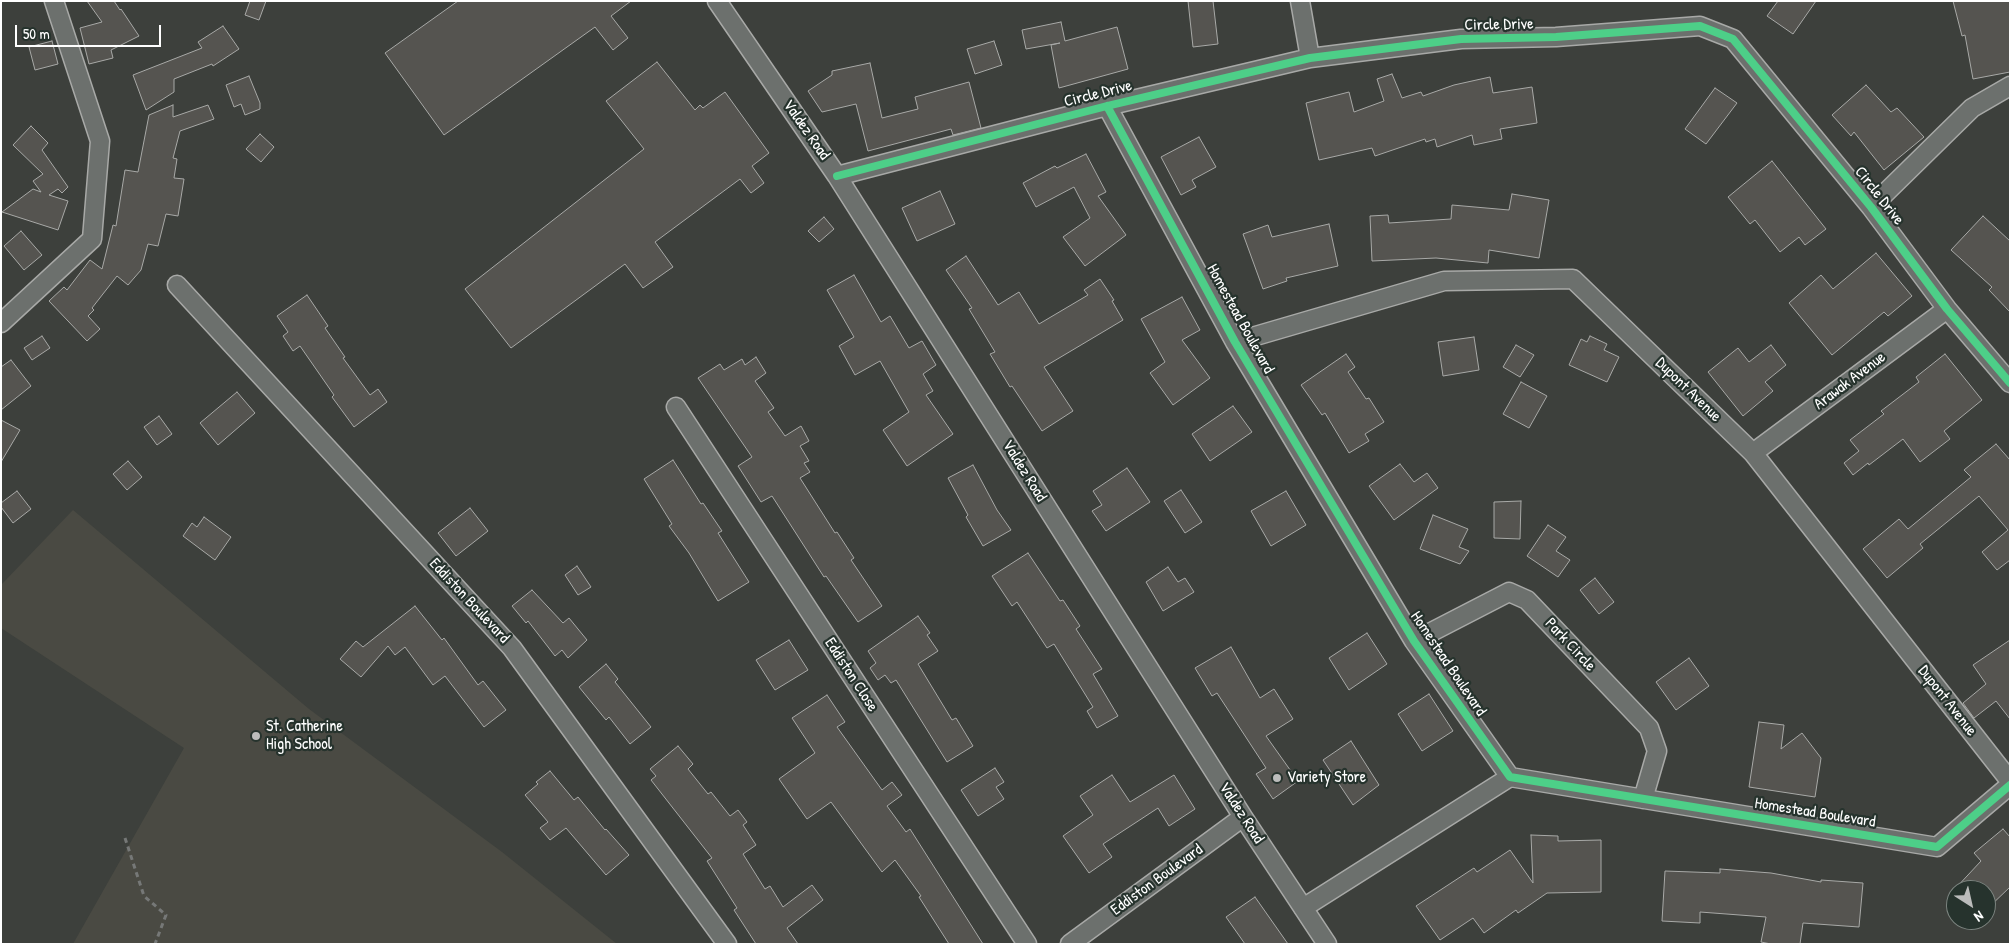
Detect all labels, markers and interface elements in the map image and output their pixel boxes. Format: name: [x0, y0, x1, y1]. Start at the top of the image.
scale bar: [18, 15, 164, 47]
street label: Circle Drive: [1464, 15, 1534, 35]
text: 50 m: [23, 23, 50, 44]
street label: Circle Drive: [1062, 76, 1134, 112]
street label: Valdez Road: [778, 96, 834, 164]
street label: Circle Drive: [1850, 163, 1908, 229]
street label: Homestead Boulevard: [1202, 261, 1278, 377]
street label: Arawak Avenue: [1810, 348, 1890, 414]
street label: Dupont Avenue: [1651, 354, 1725, 426]
street label: Valdez Road: [998, 437, 1050, 505]
street label: Eddiston Boulevard: [425, 555, 513, 647]
street label: Homestead Boulevard: [1406, 608, 1490, 720]
street label: Park Circle: [1541, 614, 1599, 676]
street label: Eddiston Close: [820, 634, 882, 716]
street label: Dupont Avenue: [1913, 662, 1981, 740]
place label: St. Catherine High School: [266, 717, 343, 755]
marker: St. Catherine High School: [250, 730, 262, 742]
place label: Variety Store: [1287, 768, 1366, 788]
marker: Variety Store: [1271, 772, 1283, 784]
street label: Valdez Road: [1214, 779, 1268, 847]
street label: Homestead Boulevard: [1753, 794, 1877, 832]
street label: Eddiston Boulevard: [1107, 840, 1207, 920]
north arrow: [1946, 880, 1996, 930]
text: N: [1971, 907, 1988, 927]

